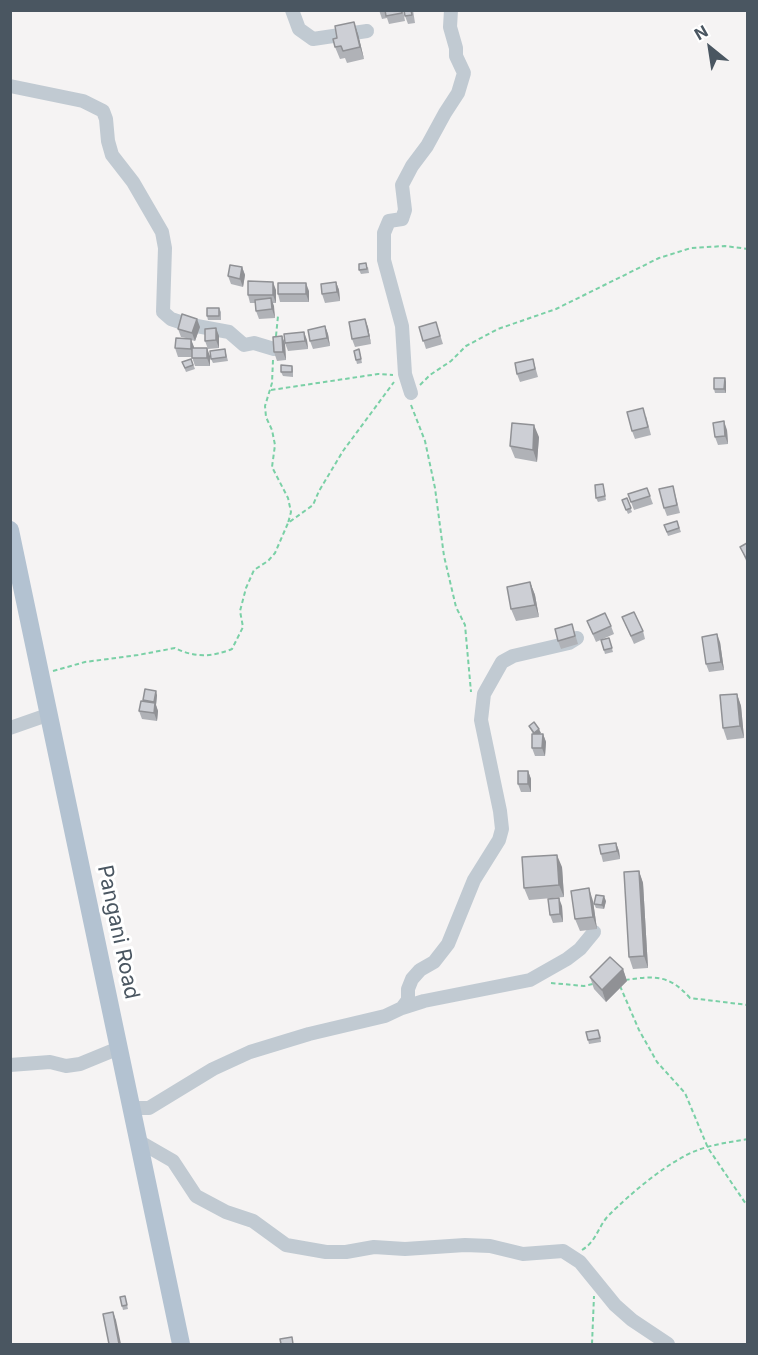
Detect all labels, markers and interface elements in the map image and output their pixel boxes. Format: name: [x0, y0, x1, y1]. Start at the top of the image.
north arrow: [680, 18, 740, 78]
text: N: [691, 21, 711, 44]
street label: Pangani Road: [92, 863, 144, 1001]

